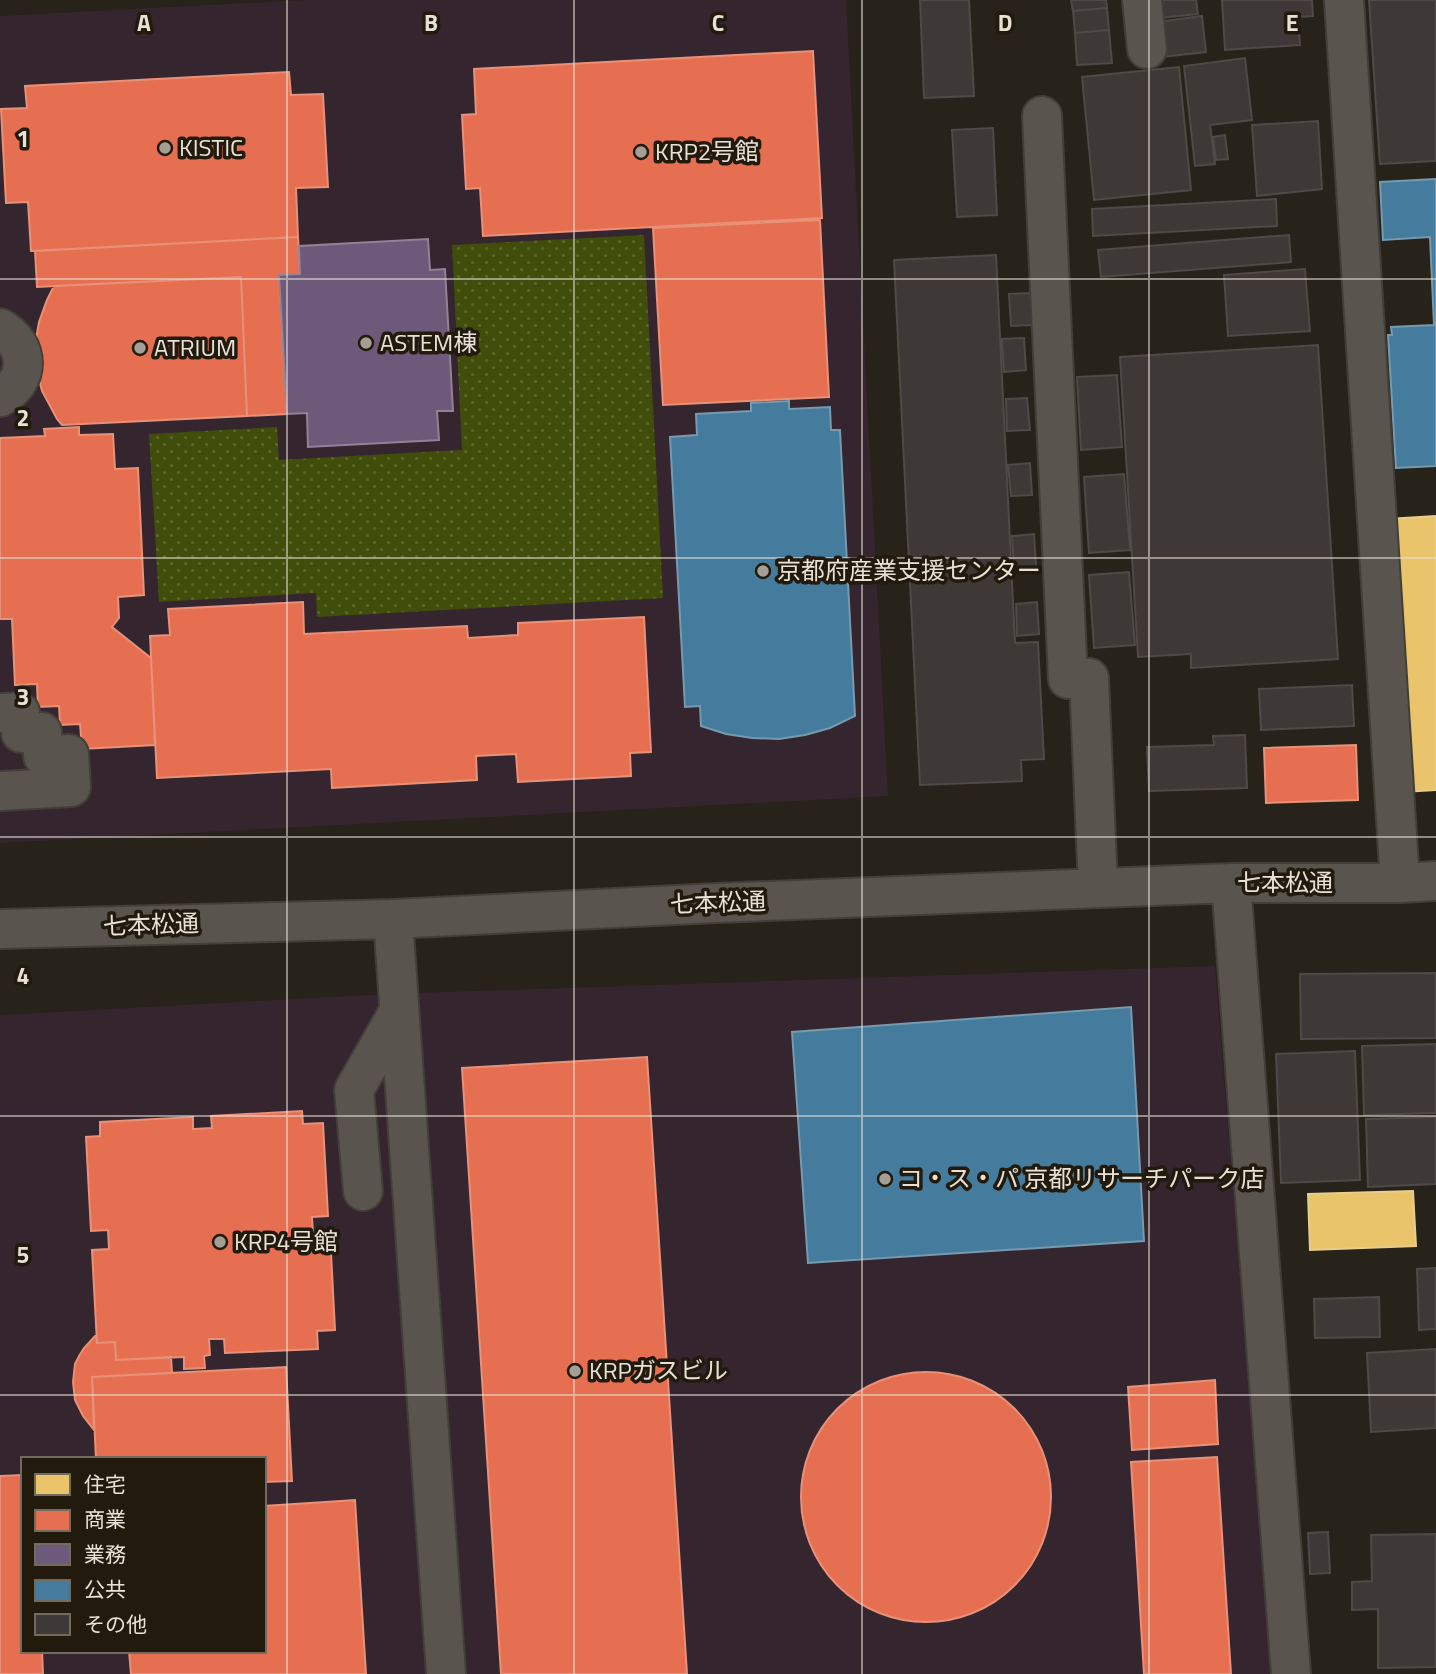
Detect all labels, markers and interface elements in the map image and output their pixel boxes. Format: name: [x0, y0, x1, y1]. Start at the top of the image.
text: A: [137, 5, 151, 40]
text: B: [424, 5, 438, 40]
text: C: [712, 5, 724, 40]
text: D: [998, 5, 1012, 40]
text: E: [1286, 5, 1298, 40]
text: 1: [17, 121, 29, 156]
place label: KISTIC: [179, 129, 243, 165]
place label: KRP2号館: [655, 133, 759, 169]
marker: KISTIC: [157, 140, 173, 156]
marker: KRP2号館: [633, 144, 649, 160]
place label: ASTEM棟: [380, 324, 477, 360]
place label: ATRIUM: [154, 329, 236, 365]
marker: ASTEM棟: [358, 335, 374, 351]
marker: ATRIUM: [132, 340, 148, 356]
text: 2: [17, 400, 29, 435]
place label: 京都府産業支援センター: [777, 552, 1041, 588]
marker: 京都府産業支援センター: [755, 563, 771, 579]
text: 3: [17, 679, 29, 714]
street label: 七本松通: [1237, 864, 1333, 900]
street label: 七本松通: [669, 882, 767, 922]
street label: 七本松通: [102, 904, 200, 944]
text: 4: [17, 958, 29, 993]
place label: コ・ス・パ 京都リサーチパーク店: [899, 1160, 1264, 1196]
marker: コ・ス・パ 京都リサーチパーク店: [877, 1171, 893, 1187]
place label: KRP4号館: [234, 1223, 338, 1259]
marker: KRP4号館: [212, 1234, 228, 1250]
text: 5: [17, 1237, 29, 1272]
place label: KRPガスビル: [589, 1352, 728, 1388]
marker: KRPガスビル: [567, 1363, 583, 1379]
legend: [21, 1457, 266, 1653]
text: 住宅: [84, 1468, 126, 1500]
text: 商業: [84, 1503, 126, 1535]
text: 業務: [84, 1538, 126, 1570]
text: 公共: [84, 1573, 126, 1605]
text: その他: [84, 1608, 147, 1640]

